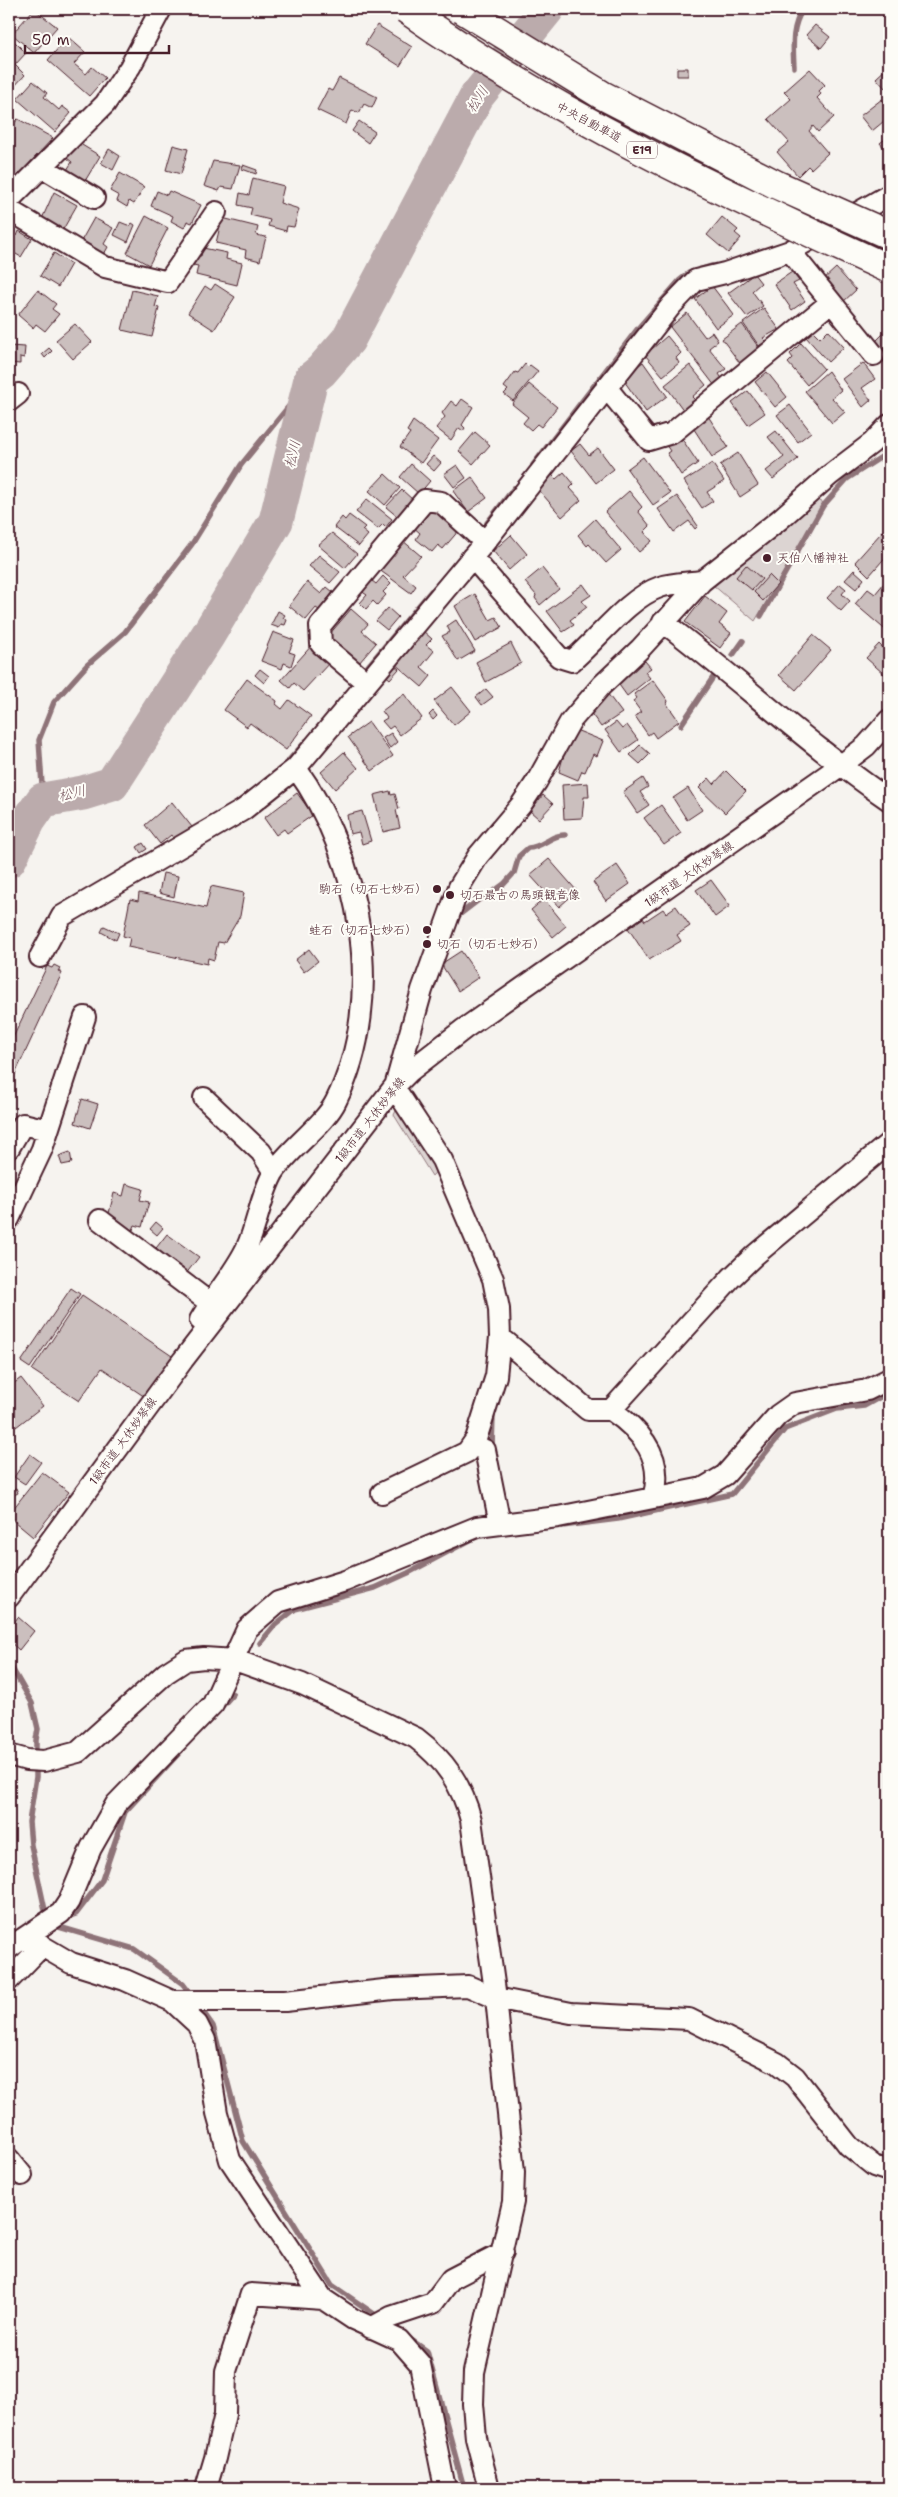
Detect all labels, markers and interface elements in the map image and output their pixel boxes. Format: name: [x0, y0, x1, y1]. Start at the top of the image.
scale bar: [25, 22, 169, 54]
text: 50 m: [32, 30, 70, 50]
water label: 松川: [462, 82, 492, 116]
street label: 中央自動車道: [553, 98, 625, 146]
road number: E19: [627, 142, 657, 158]
water label: 松川: [280, 438, 304, 470]
place label: 天伯八幡神社: [777, 550, 849, 566]
marker: 天伯八幡神社: [761, 552, 773, 564]
water label: 松川: [56, 781, 88, 805]
street label: 1級市道 大休妙琴線: [641, 837, 737, 911]
place label: 駒石（切石七妙石）: [319, 881, 427, 897]
marker: 駒石（切石七妙石）: [431, 883, 443, 895]
place label: 切石最古の馬頭観音像: [460, 887, 580, 903]
marker: 切石最古の馬頭観音像: [444, 889, 456, 901]
place label: 蛙石（切石七妙石）: [309, 922, 417, 938]
marker: 蛙石（切石七妙石）: [421, 924, 433, 936]
place label: 切石（切石七妙石）: [437, 936, 545, 952]
marker: 切石（切石七妙石）: [421, 938, 433, 950]
street label: 1級市道 大休妙琴線: [331, 1074, 409, 1166]
street label: 1級市道 大休妙琴線: [86, 1394, 160, 1488]

